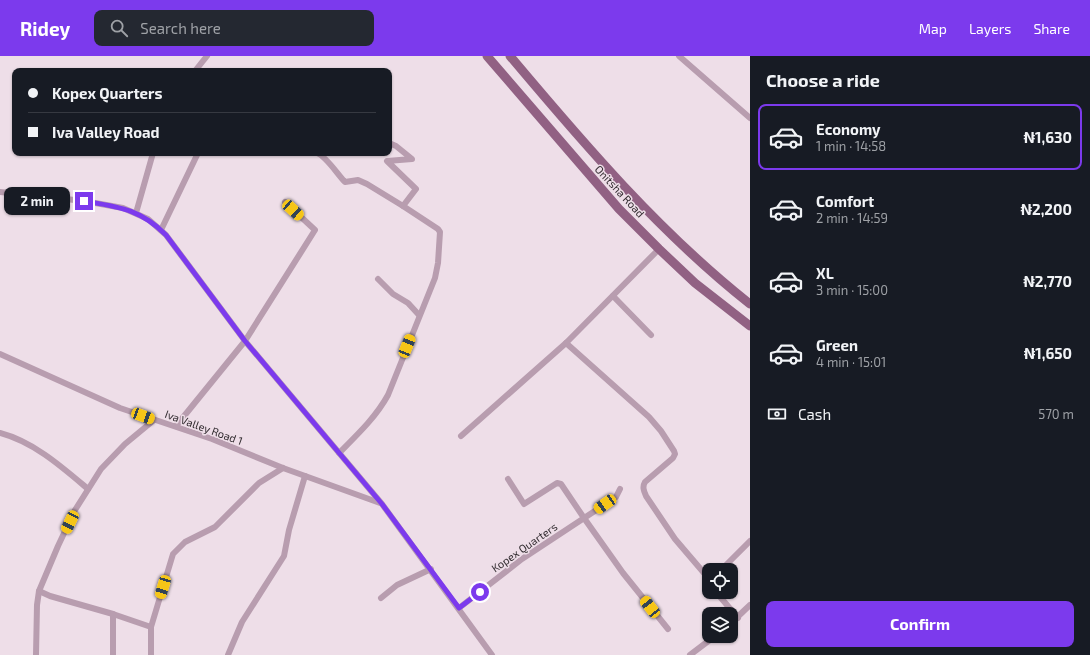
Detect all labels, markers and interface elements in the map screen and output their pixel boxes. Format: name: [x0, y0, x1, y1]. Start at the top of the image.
search box: [94, 10, 374, 46]
text: Ridey: [20, 17, 70, 40]
icon: search: [108, 17, 130, 39]
text: Search here: [140, 19, 221, 37]
text: Map: [919, 20, 947, 37]
text: Layers: [969, 20, 1011, 37]
text: Share: [1033, 20, 1070, 37]
text: Choose a ride: [766, 69, 880, 91]
text: Kopex Quarters: [52, 84, 162, 102]
icon: car: [768, 119, 804, 155]
text: Economy: [816, 120, 881, 138]
text: Iva Valley Road: [52, 123, 160, 141]
text: ₦1,630: [1023, 128, 1072, 146]
text: 1 min · 14:58: [816, 138, 886, 154]
street label: Onitsha Road: [593, 162, 647, 220]
callout: 2 min: [4, 187, 70, 215]
icon: car: [768, 191, 804, 227]
route end: [75, 192, 93, 210]
text: Comfort: [816, 192, 874, 210]
text: 2 min: [20, 193, 54, 209]
car: [280, 198, 306, 222]
text: ₦2,200: [1020, 200, 1072, 218]
text: 2 min · 14:59: [816, 210, 888, 226]
icon: car: [768, 263, 804, 299]
text: XL: [816, 264, 834, 282]
text: ₦2,770: [1023, 272, 1072, 290]
text: 3 min · 15:00: [816, 282, 888, 298]
car: [397, 333, 417, 359]
icon: car: [768, 335, 804, 371]
text: Green: [816, 336, 858, 354]
text: ₦1,650: [1024, 344, 1072, 362]
text: 4 min · 15:01: [816, 354, 886, 370]
icon: cash: [766, 403, 788, 425]
text: Cash: [798, 405, 831, 423]
car: [130, 406, 156, 426]
text: 570 m: [1038, 406, 1074, 422]
street label: Iva Valley Road 1: [163, 407, 245, 447]
car: [592, 492, 618, 516]
car: [59, 509, 81, 535]
street label: Kopex Quarters: [489, 519, 560, 575]
map controls: [702, 563, 738, 643]
button: locate: [702, 563, 738, 599]
car: [154, 574, 172, 600]
route start: [471, 583, 489, 601]
car: [638, 594, 662, 620]
button: Confirm: [766, 601, 1074, 647]
button: layers: [702, 607, 738, 643]

